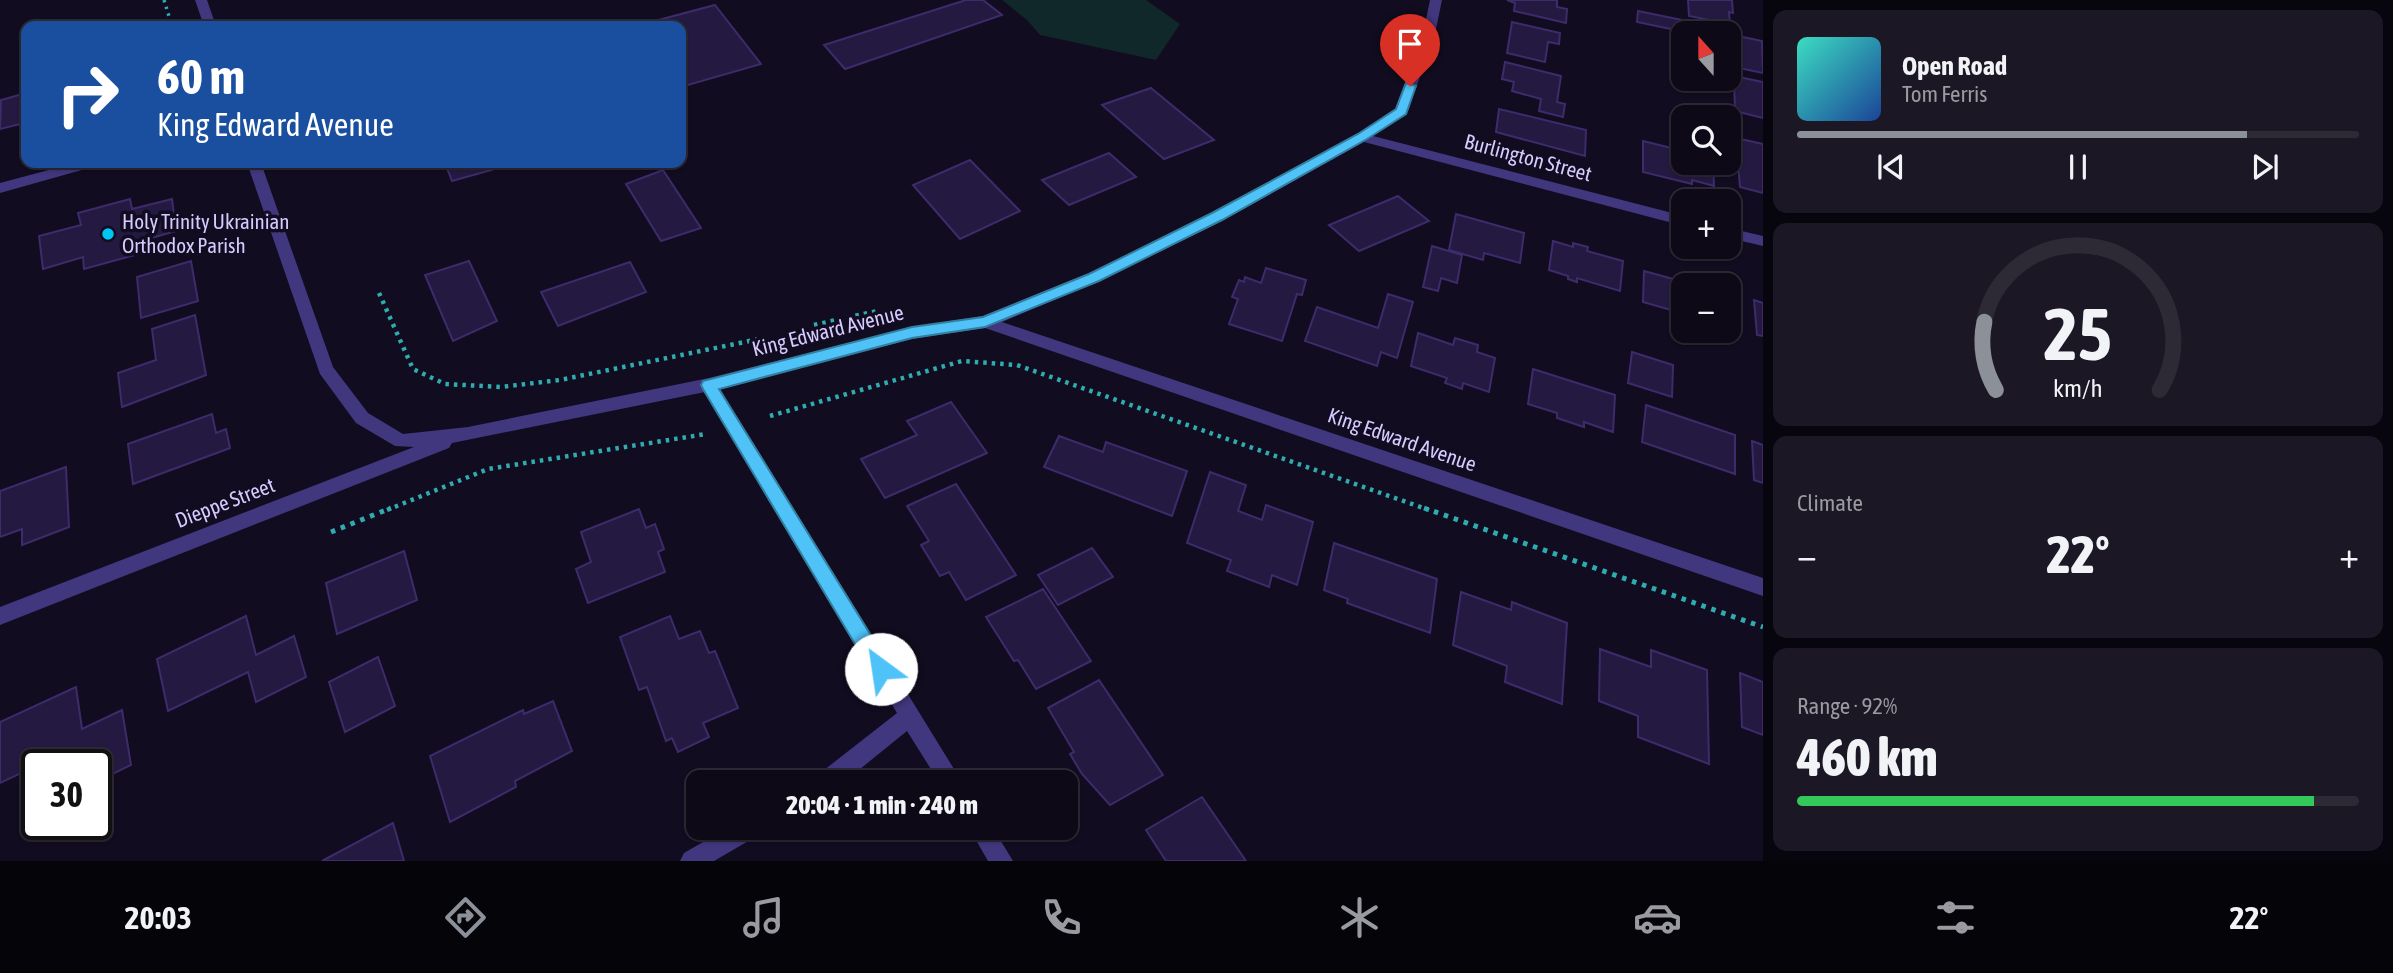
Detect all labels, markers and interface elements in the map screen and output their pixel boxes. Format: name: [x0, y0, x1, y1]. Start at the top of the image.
pin: [1380, 14, 1440, 86]
north arrow: [1671, 21, 1741, 91]
map controls: [1671, 21, 1741, 343]
icon: arrive: [1391, 25, 1429, 63]
text: 60 m: [157, 48, 245, 104]
icon: right: [42, 49, 133, 140]
text: Open Road: [1902, 51, 2007, 81]
text: Tom Ferris: [1902, 81, 1987, 107]
button: search: [1671, 105, 1741, 175]
text: King Edward Avenue: [157, 106, 394, 143]
street label: Burlington Street: [1462, 129, 1595, 186]
icon: previous: [1872, 148, 1910, 186]
icon: pause: [2059, 148, 2097, 186]
icon: next: [2246, 148, 2284, 186]
button: +: [1671, 189, 1741, 259]
place label: Holy Trinity Ukrainian Orthodox Parish: [122, 209, 290, 257]
marker: Holy Trinity Ukrainian Orthodox Parish: [100, 226, 116, 242]
button: −: [1671, 273, 1741, 343]
text: 25: [2044, 293, 2112, 376]
street label: King Edward Avenue: [749, 300, 906, 360]
text: km/h: [2053, 374, 2103, 402]
street label: King Edward Avenue: [1325, 402, 1480, 476]
street label: Dieppe Street: [172, 472, 278, 532]
text: Climate: [1797, 490, 1863, 516]
text: 22°: [2046, 524, 2110, 584]
text: −: [1797, 533, 1817, 576]
text: +: [2339, 533, 2359, 576]
position arrow: [844, 632, 918, 706]
text: Range · 92%: [1797, 693, 1897, 719]
text: 460 km: [1797, 727, 1938, 787]
speed limit sign: 30: [21, 749, 112, 840]
text: 20:04 · 1 min · 240 m: [786, 790, 978, 820]
icon: directions: [441, 893, 490, 942]
icon: music: [739, 893, 788, 942]
icon: phone: [1037, 893, 1086, 942]
icon: climate: [1335, 893, 1384, 942]
icon: car: [1633, 893, 1682, 942]
icon: filters: [1931, 893, 1980, 942]
text: 20:03: [125, 899, 192, 936]
text: 22°: [2229, 899, 2268, 936]

